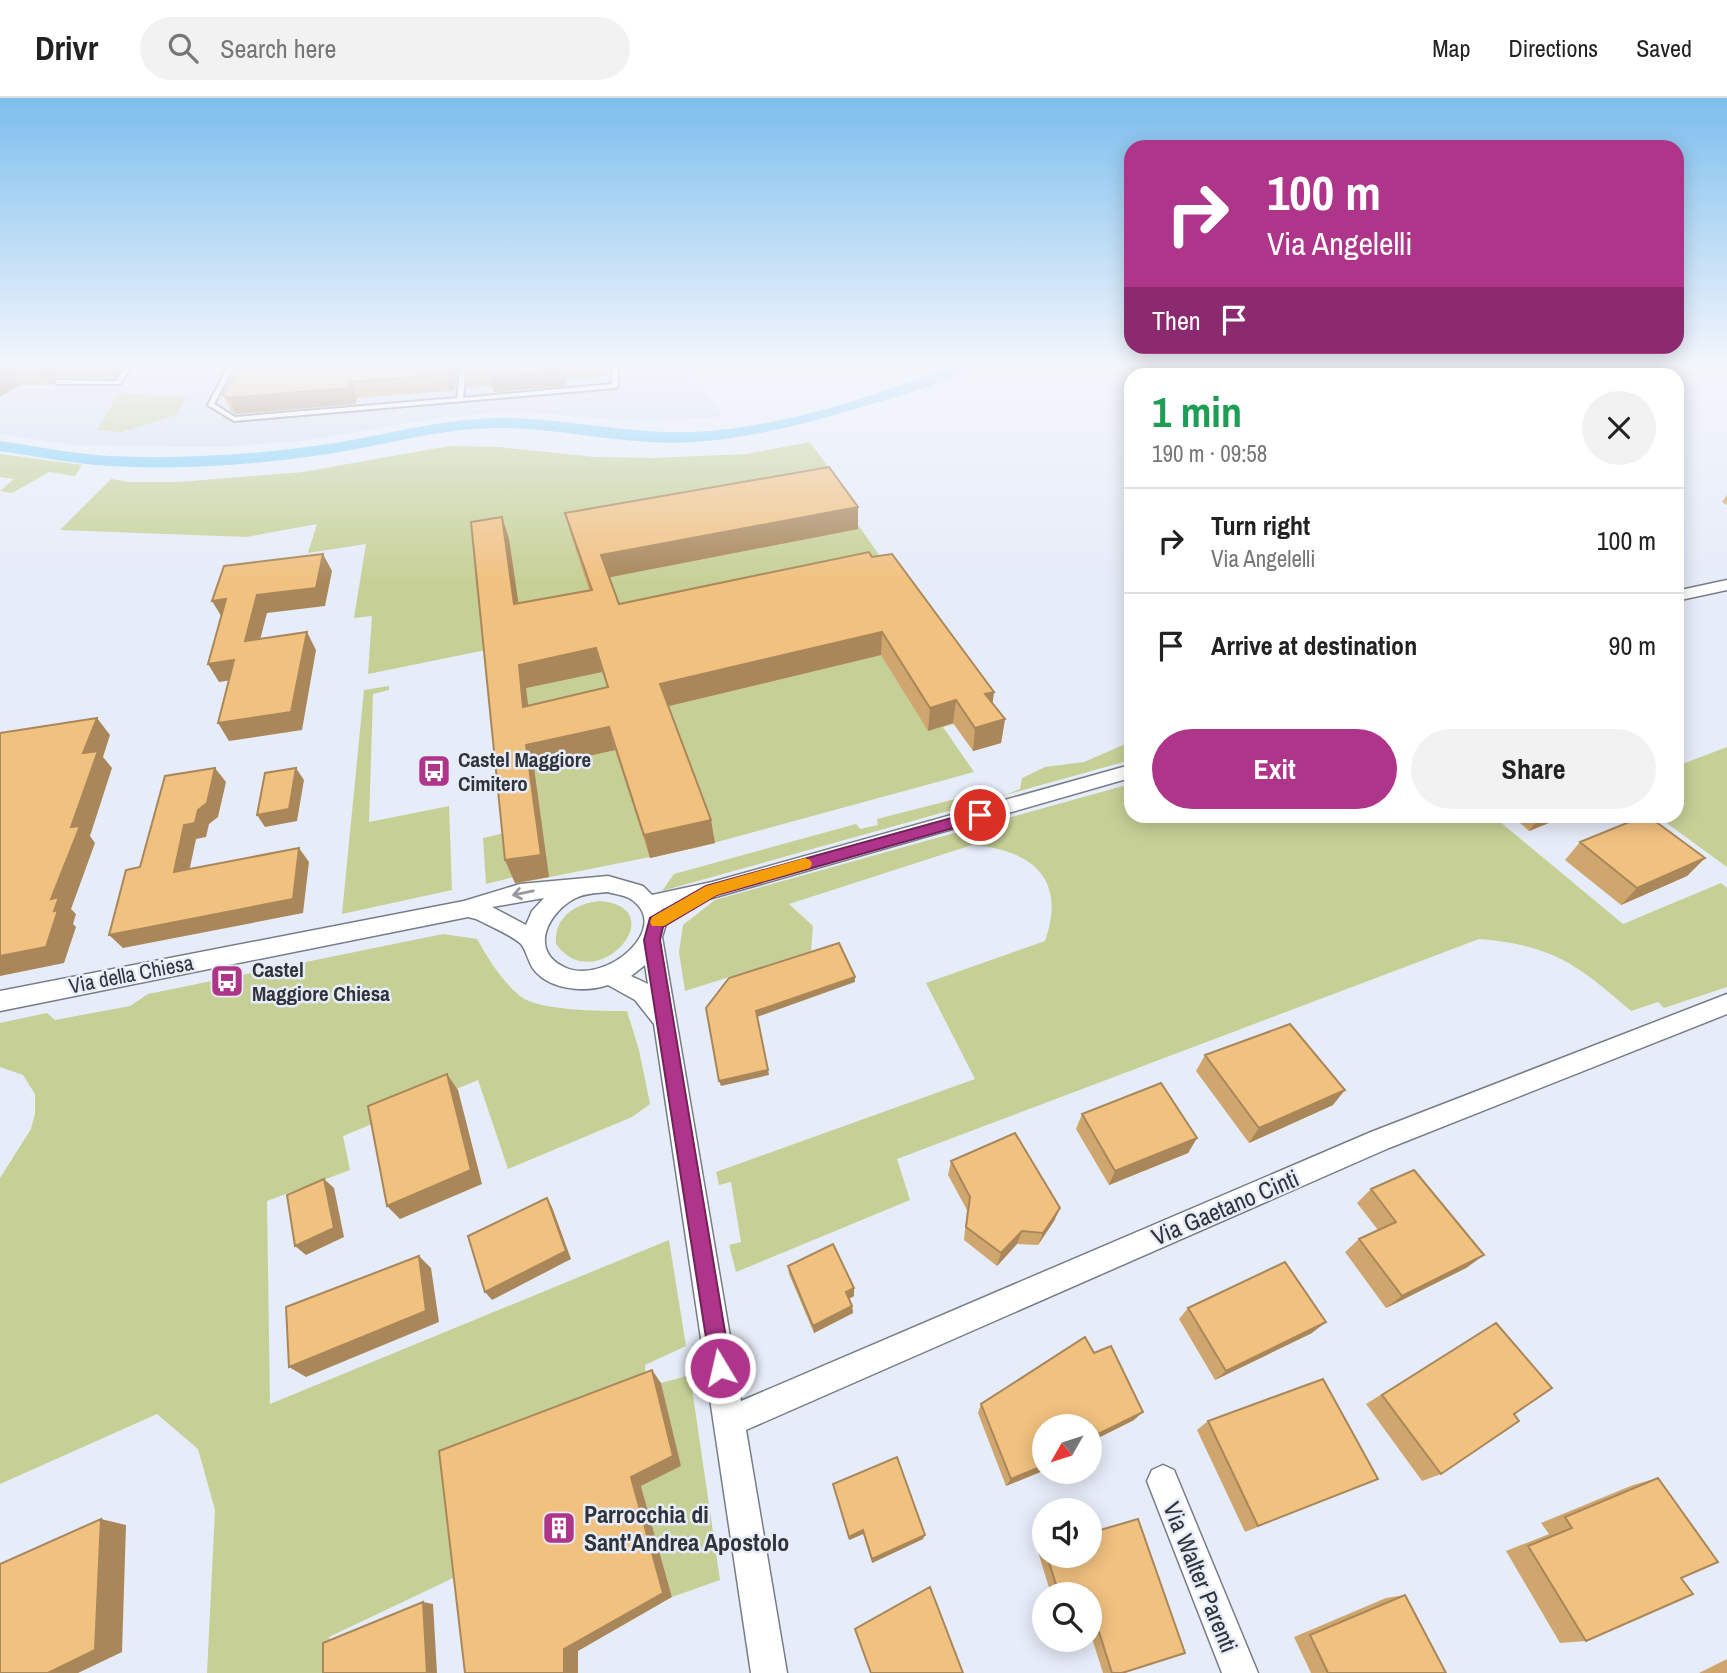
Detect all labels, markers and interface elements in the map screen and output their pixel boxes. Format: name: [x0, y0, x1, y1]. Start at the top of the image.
search box: [140, 17, 630, 80]
text: Drivr: [35, 26, 98, 70]
icon: search: [164, 29, 202, 67]
text: Search here: [220, 31, 336, 66]
text: Map: [1432, 32, 1470, 64]
text: Directions: [1508, 32, 1598, 64]
text: Saved: [1636, 32, 1692, 64]
text: 100 m: [1267, 159, 1381, 225]
icon: right: [1152, 168, 1243, 259]
text: Via Angelelli: [1267, 222, 1412, 265]
icon: arrive: [1215, 301, 1253, 339]
text: Then: [1152, 303, 1201, 338]
text: 1 min: [1152, 384, 1242, 440]
button: close: [1582, 391, 1656, 465]
text: 190 m · 09:58: [1152, 438, 1267, 469]
text: Turn right: [1211, 508, 1310, 543]
icon: right: [1152, 522, 1190, 560]
text: 100 m: [1597, 523, 1656, 558]
text: Via Angelelli: [1211, 543, 1316, 574]
icon: arrive: [1152, 627, 1190, 665]
text: Arrive at destination: [1211, 628, 1417, 663]
text: 90 m: [1609, 628, 1656, 663]
button: Exit: [1152, 729, 1397, 809]
button: Share: [1411, 729, 1656, 809]
place label: Castel Maggiore Cimitero: [458, 745, 591, 798]
bus stop icon: Castel Maggiore Cimitero: [415, 752, 453, 790]
pin: [950, 785, 1010, 845]
icon: arrive: [961, 796, 999, 834]
one-way arrow: [512, 887, 535, 901]
street label: Via della Chiesa: [66, 948, 196, 1000]
place label: Castel Maggiore Chiesa: [252, 955, 390, 1008]
bus stop icon: Castel Maggiore Chiesa: [208, 962, 246, 1000]
street label: Via Gaetano Cinti: [1146, 1162, 1304, 1252]
position arrow: [683, 1331, 757, 1405]
north arrow: [1032, 1414, 1102, 1484]
map controls: [1032, 1414, 1102, 1652]
street label: Via Walter Parenti: [1156, 1497, 1246, 1657]
place label: Parrocchia di Sant'Andrea Apostolo: [584, 1498, 789, 1558]
button: sound: [1032, 1498, 1102, 1568]
building icon: Parrocchia di Sant'Andrea Apostolo: [540, 1509, 578, 1547]
button: search: [1032, 1582, 1102, 1652]

